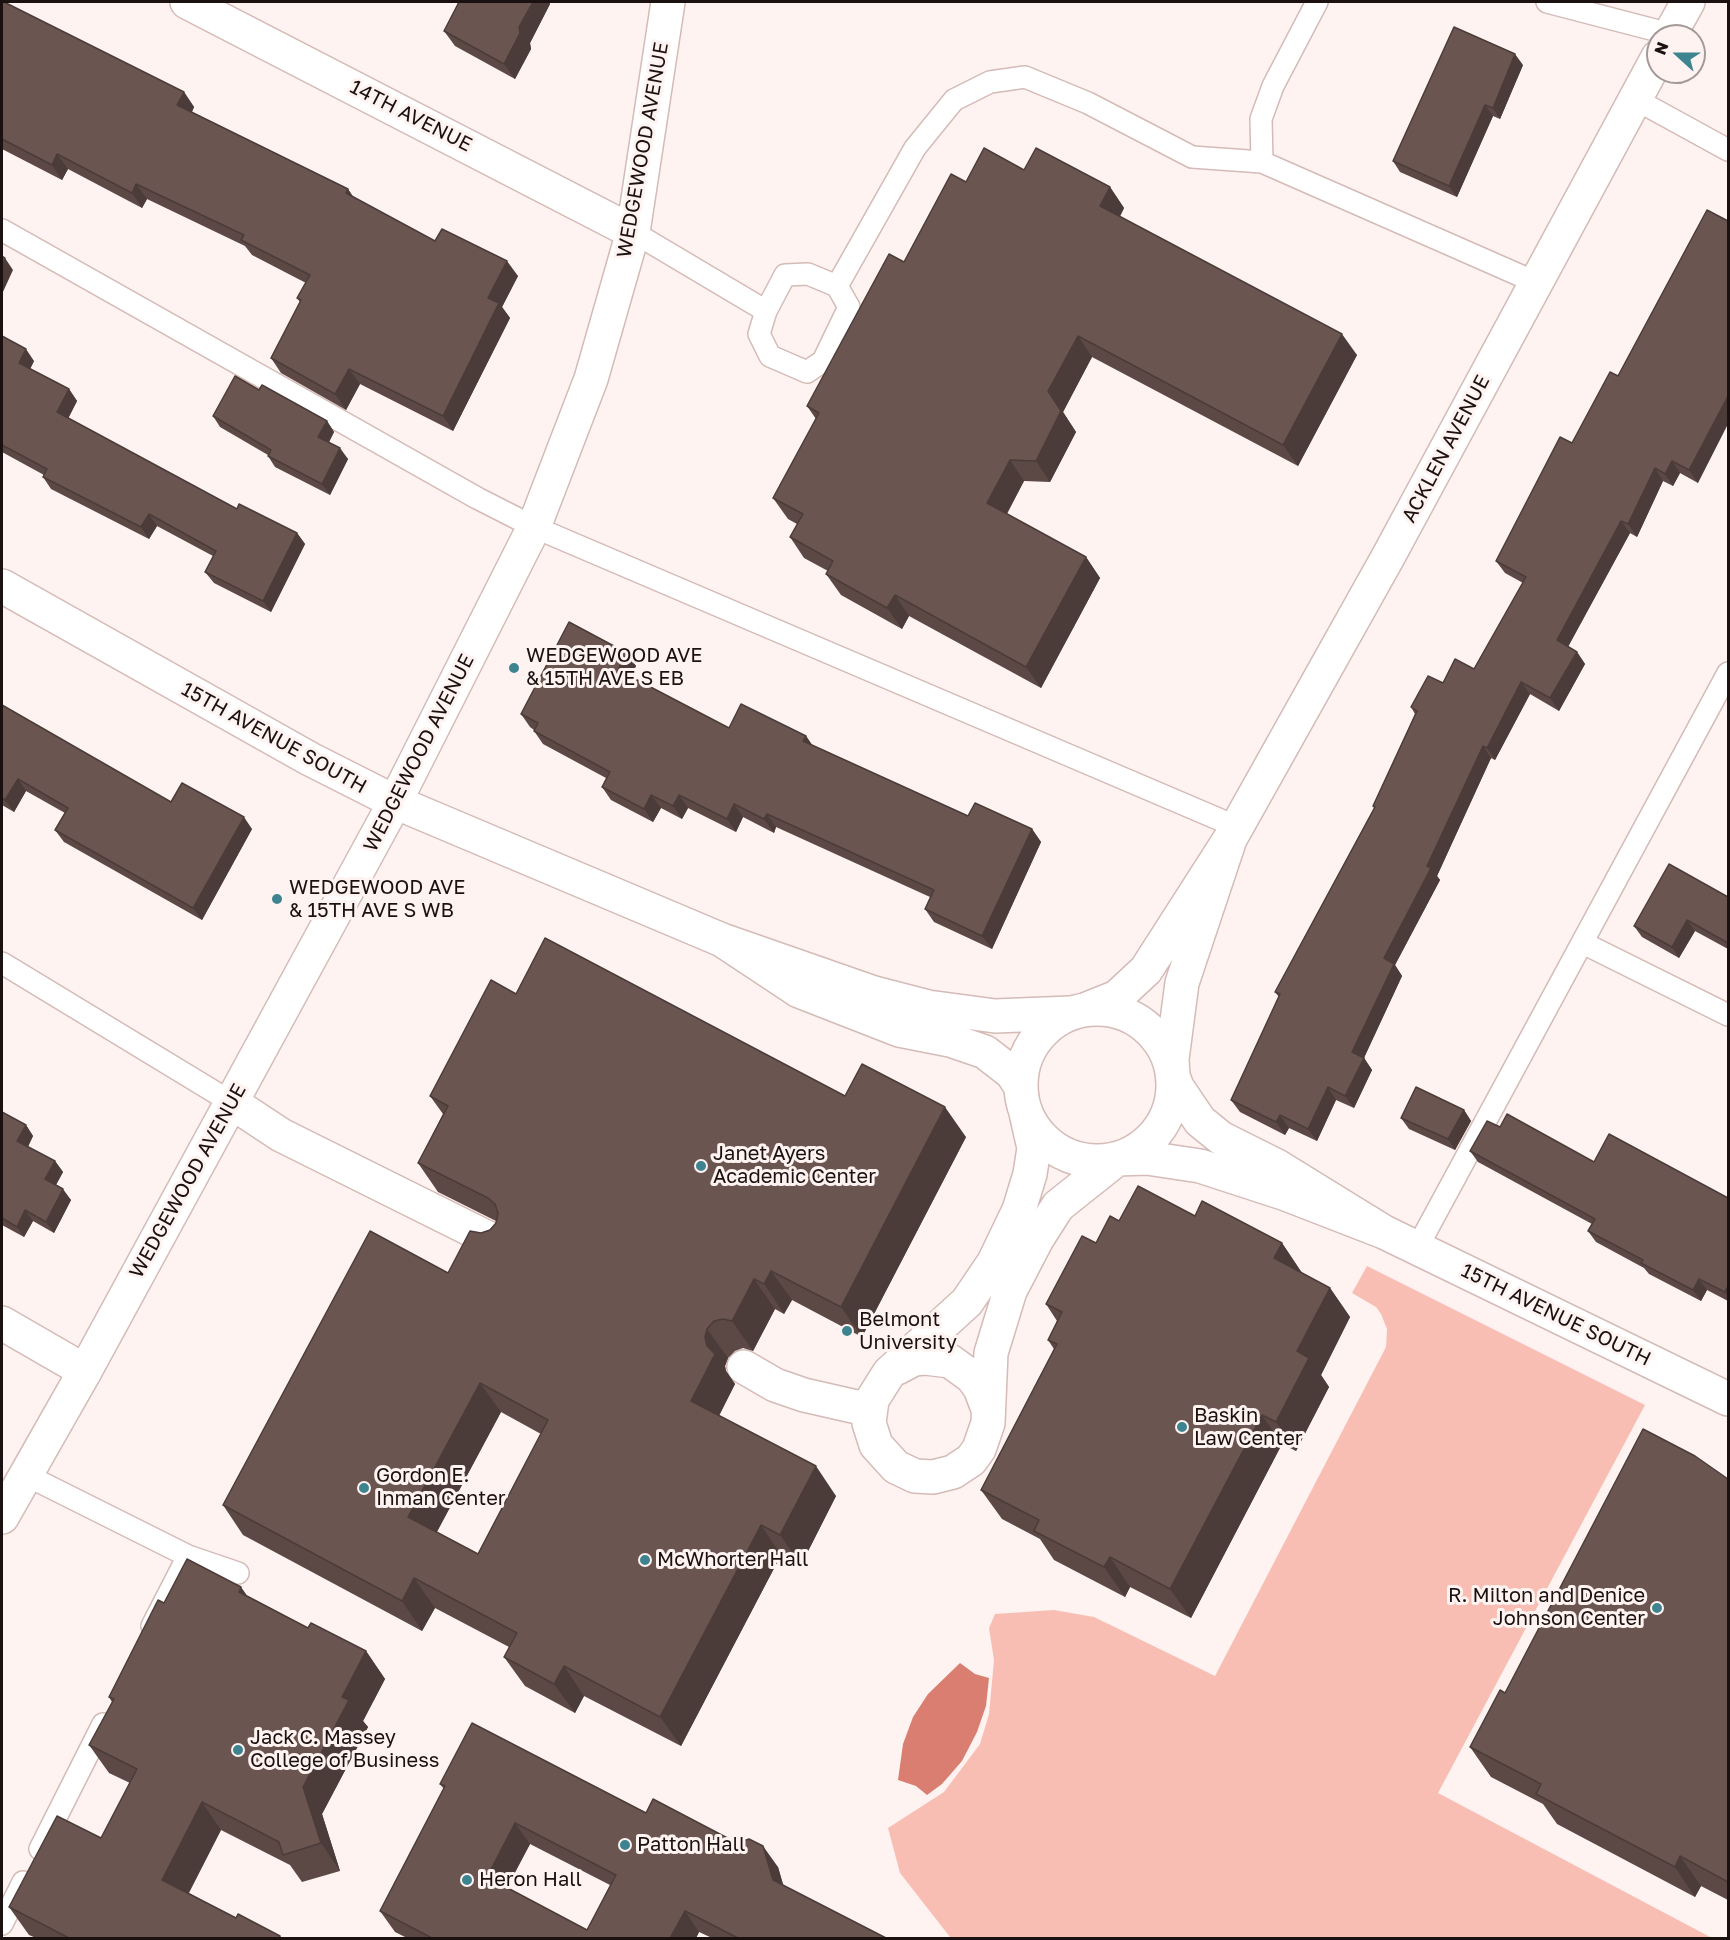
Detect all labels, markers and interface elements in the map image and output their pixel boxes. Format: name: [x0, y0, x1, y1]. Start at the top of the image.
north arrow: [1646, 24, 1706, 84]
text: N: [1650, 39, 1673, 58]
street label: WEDGEWOOD AVENUE: [612, 40, 674, 260]
street label: 14TH AVENUE: [346, 75, 476, 157]
street label: ACKLEN AVENUE: [1397, 371, 1495, 527]
place label: WEDGEWOOD AVE & 15TH AVE S EB: [526, 644, 702, 691]
street label: WEDGEWOOD AVENUE: [359, 650, 479, 856]
marker: WEDGEWOOD AVE & 15TH AVE S EB: [507, 661, 521, 675]
street label: 15TH AVENUE SOUTH: [177, 677, 371, 799]
place label: WEDGEWOOD AVE & 15TH AVE S WB: [289, 876, 465, 923]
marker: WEDGEWOOD AVE & 15TH AVE S WB: [270, 892, 284, 906]
street label: WEDGEWOOD AVENUE: [125, 1080, 251, 1282]
place label: Janet Ayers Academic Center: [713, 1142, 876, 1189]
marker: Janet Ayers Academic Center: [694, 1159, 708, 1173]
street label: 15TH AVENUE SOUTH: [1457, 1259, 1655, 1371]
place label: Belmont University: [859, 1308, 957, 1355]
marker: Belmont University: [840, 1324, 854, 1338]
place label: Baskin Law Center: [1194, 1404, 1303, 1451]
marker: Baskin Law Center: [1175, 1420, 1189, 1434]
place label: Gordon E. Inman Center: [376, 1464, 506, 1511]
marker: Gordon E. Inman Center: [357, 1481, 371, 1495]
place label: McWhorter Hall: [657, 1548, 808, 1572]
marker: McWhorter Hall: [638, 1553, 652, 1567]
place label: R. Milton and Denice Johnson Center: [1448, 1584, 1645, 1631]
marker: R. Milton and Denice Johnson Center: [1650, 1601, 1664, 1615]
place label: Jack C. Massey College of Business: [250, 1726, 439, 1773]
marker: Jack C. Massey College of Business: [231, 1743, 245, 1757]
place label: Patton Hall: [637, 1833, 745, 1857]
marker: Patton Hall: [618, 1838, 632, 1852]
place label: Heron Hall: [479, 1868, 582, 1892]
marker: Heron Hall: [460, 1873, 474, 1887]

